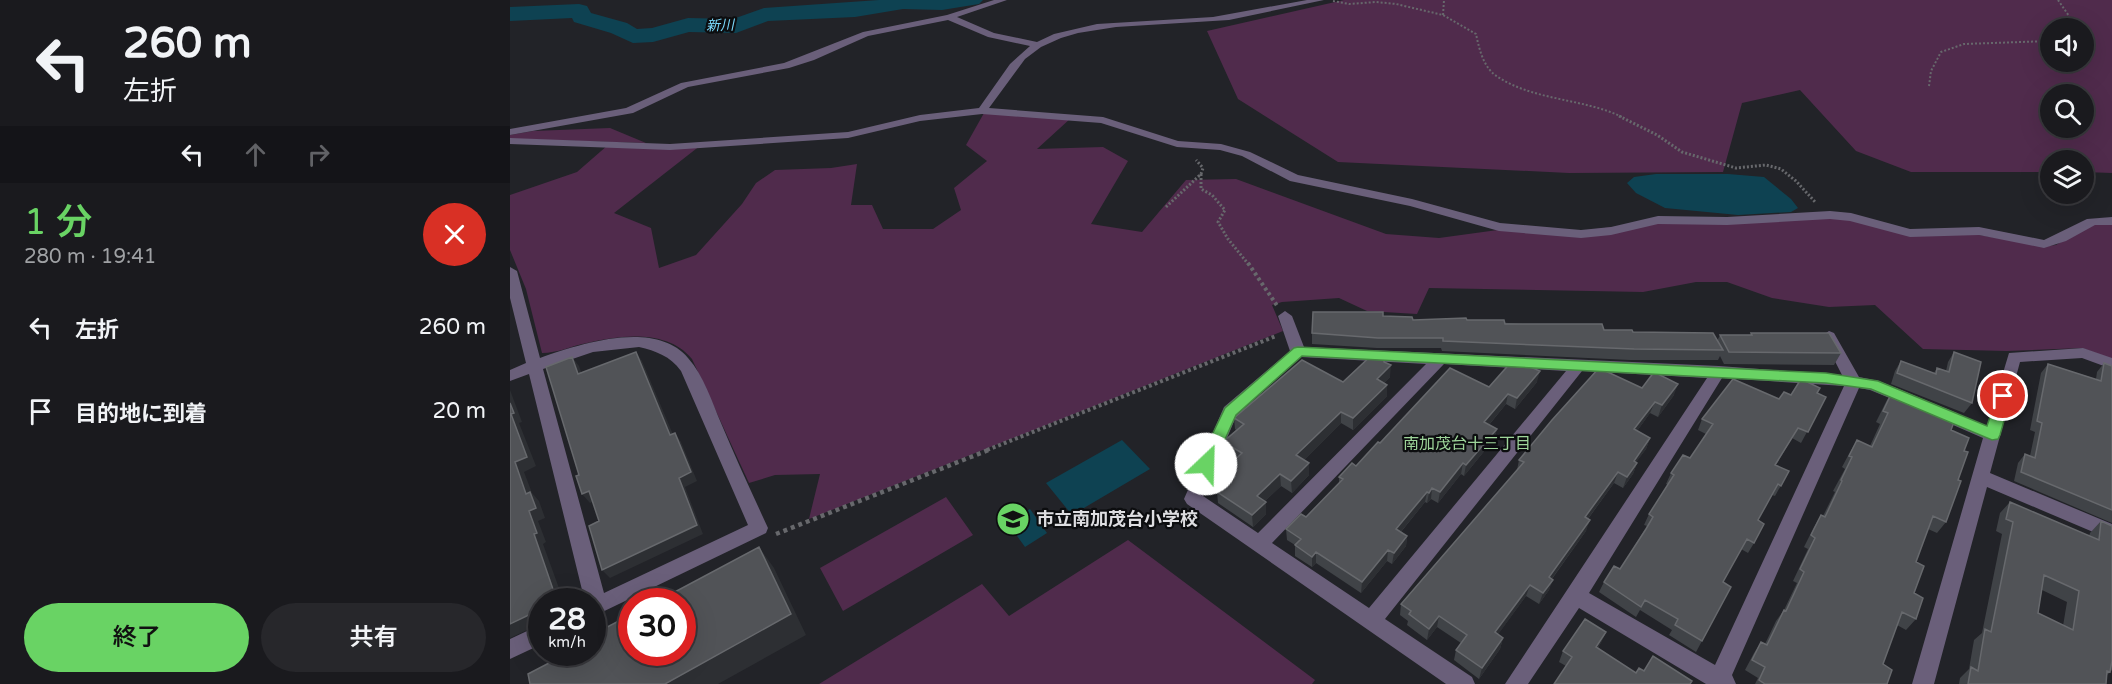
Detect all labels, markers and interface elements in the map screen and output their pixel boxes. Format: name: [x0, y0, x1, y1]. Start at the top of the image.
water label: 新川: [706, 16, 736, 34]
text: 260 m: [123, 18, 252, 69]
map controls: [2040, 18, 2094, 204]
button: sound: [2040, 18, 2094, 72]
icon: left: [24, 24, 102, 102]
text: 左折: [123, 75, 177, 108]
button: search: [2040, 84, 2094, 138]
icon: left: [176, 138, 209, 171]
icon: ahead: [239, 138, 272, 171]
icon: right: [302, 138, 335, 171]
button: layers: [2040, 150, 2094, 204]
text: 1 分: [24, 201, 92, 244]
button: close: [423, 203, 486, 266]
text: 280 m · 19:41: [24, 245, 156, 269]
icon: left: [24, 311, 57, 344]
text: 260 m: [419, 314, 486, 340]
text: 左折: [75, 317, 119, 343]
pin: [1977, 370, 2028, 421]
icon: arrive: [1986, 379, 2019, 412]
icon: arrive: [24, 395, 57, 428]
text: 20 m: [432, 398, 486, 424]
text: 目的地に到着: [75, 401, 207, 427]
position arrow: [1174, 432, 1238, 496]
district label: 南加茂台十三丁目: [1403, 434, 1531, 454]
school or university icon: 市立南加茂台小学校: [995, 501, 1031, 537]
place label: 市立南加茂台小学校: [1036, 508, 1198, 530]
speed limit sign: 30: [618, 588, 696, 666]
text: 28: [548, 601, 586, 638]
button: 終了: [24, 603, 249, 672]
button: 共有: [261, 603, 486, 672]
text: km/h: [548, 633, 586, 651]

